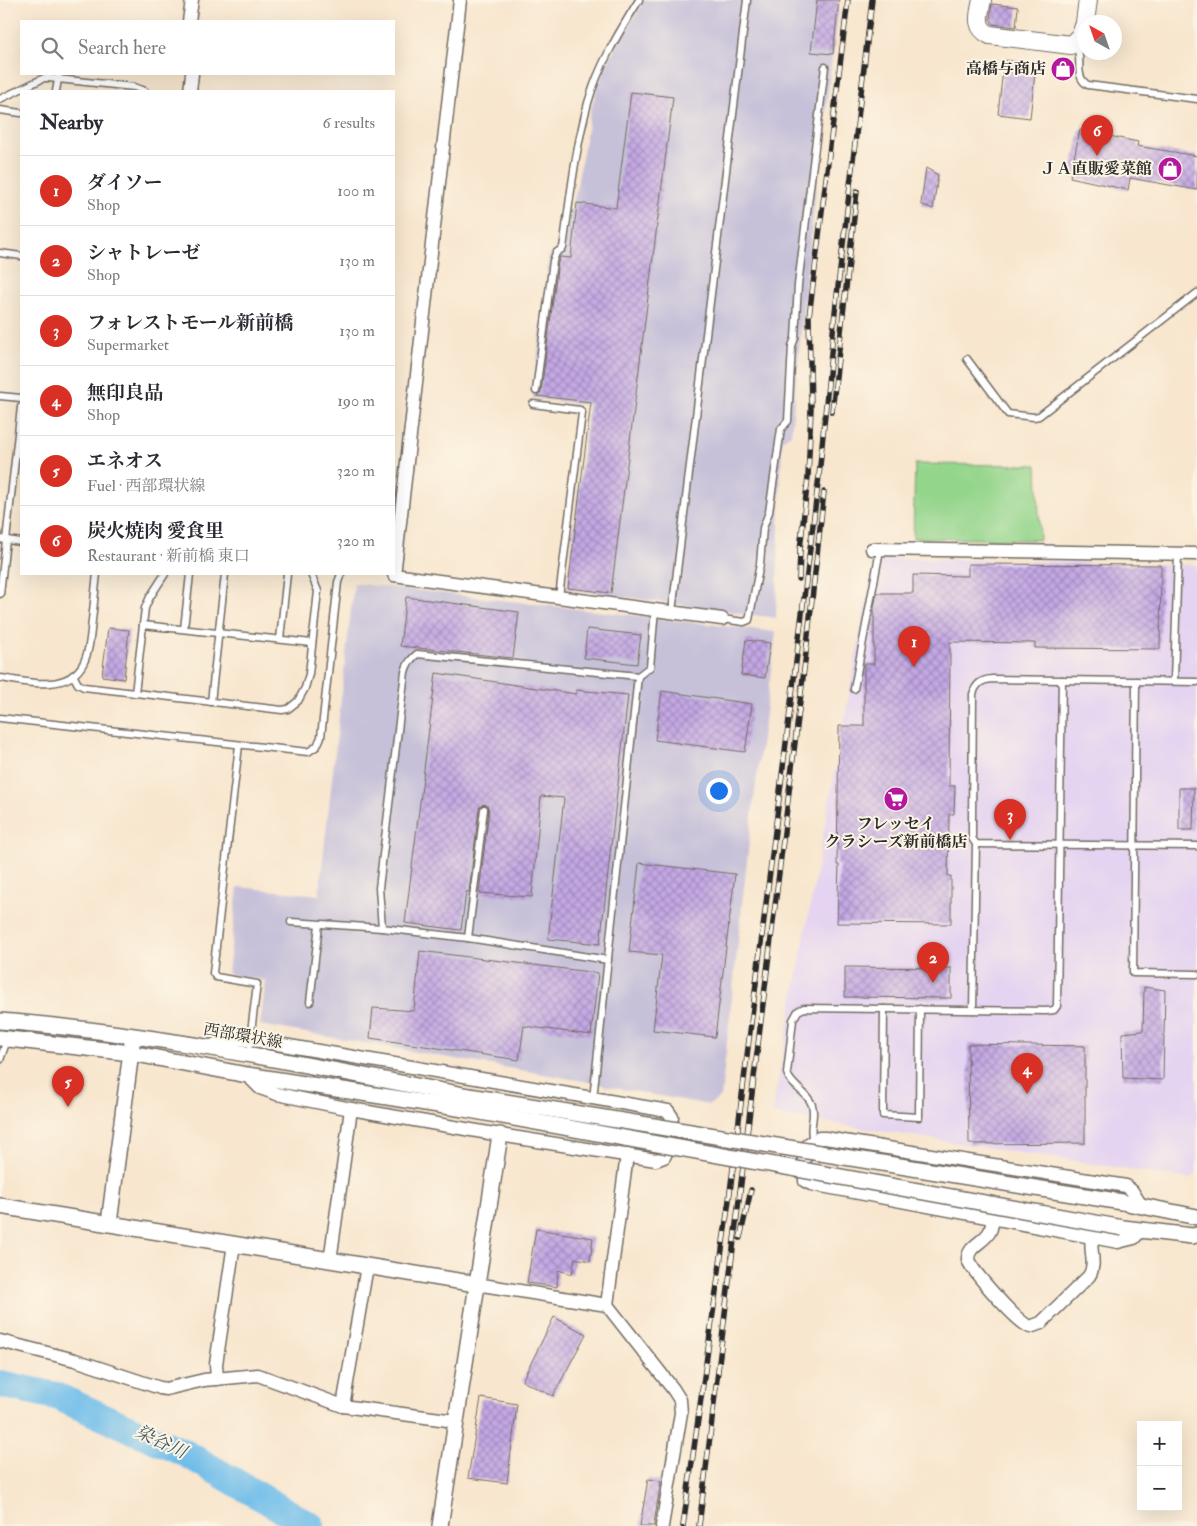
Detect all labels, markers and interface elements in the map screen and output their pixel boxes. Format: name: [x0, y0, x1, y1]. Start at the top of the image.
north arrow: [1077, 15, 1122, 60]
search box: [20, 20, 395, 75]
icon: search: [38, 34, 66, 62]
text: Search here: [78, 36, 166, 60]
shop icon: 高橋与商店: [1050, 56, 1076, 82]
place label: 高橋与商店: [966, 59, 1046, 79]
text: Nearby: [40, 109, 103, 136]
text: 6 results: [323, 113, 375, 133]
pin: 6: [1081, 115, 1113, 156]
shop icon: ＪＡ直販愛菜館: [1157, 156, 1183, 182]
place label: ＪＡ直販愛菜館: [1040, 159, 1152, 179]
text: ダイソー: [87, 171, 163, 195]
text: 1: [53, 181, 59, 201]
text: 100 m: [337, 181, 375, 201]
text: Shop: [87, 195, 120, 215]
text: シャトレーゼ: [87, 241, 200, 265]
text: 2: [52, 251, 60, 271]
text: 130 m: [339, 251, 375, 271]
text: Shop: [87, 265, 120, 285]
text: フォレストモール新前橋: [87, 311, 293, 335]
text: 3: [53, 321, 59, 341]
text: 130 m: [339, 321, 375, 341]
text: Supermarket: [87, 335, 169, 355]
text: 無印良品: [87, 381, 163, 405]
text: 4: [52, 391, 60, 411]
text: 190 m: [337, 391, 375, 411]
text: Shop: [87, 405, 120, 425]
text: エネオス: [87, 449, 163, 473]
text: 5: [52, 461, 60, 481]
text: 320 m: [337, 461, 375, 481]
text: Fuel · 西部環状線: [87, 476, 206, 496]
text: 炭火焼肉 愛食里: [87, 519, 224, 543]
text: 6: [52, 531, 60, 551]
text: 320 m: [337, 531, 375, 551]
text: Restaurant · 新前橋 東口: [87, 546, 250, 566]
pin: 1: [898, 626, 930, 667]
your location: [706, 778, 732, 804]
supermarket icon: フレッセイ クラシーズ新前橋店: [883, 786, 909, 812]
pin: 3: [994, 799, 1026, 840]
place label: フレッセイ クラシーズ新前橋店: [824, 814, 968, 852]
pin: 2: [917, 942, 949, 983]
street label: 西部環状線: [202, 1019, 284, 1053]
pin: 4: [1011, 1053, 1043, 1094]
pin: 5: [52, 1066, 84, 1107]
water label: 染谷川: [132, 1420, 192, 1465]
map controls: [1137, 1421, 1182, 1511]
button: +: [1137, 1421, 1182, 1466]
button: −: [1137, 1466, 1182, 1511]

